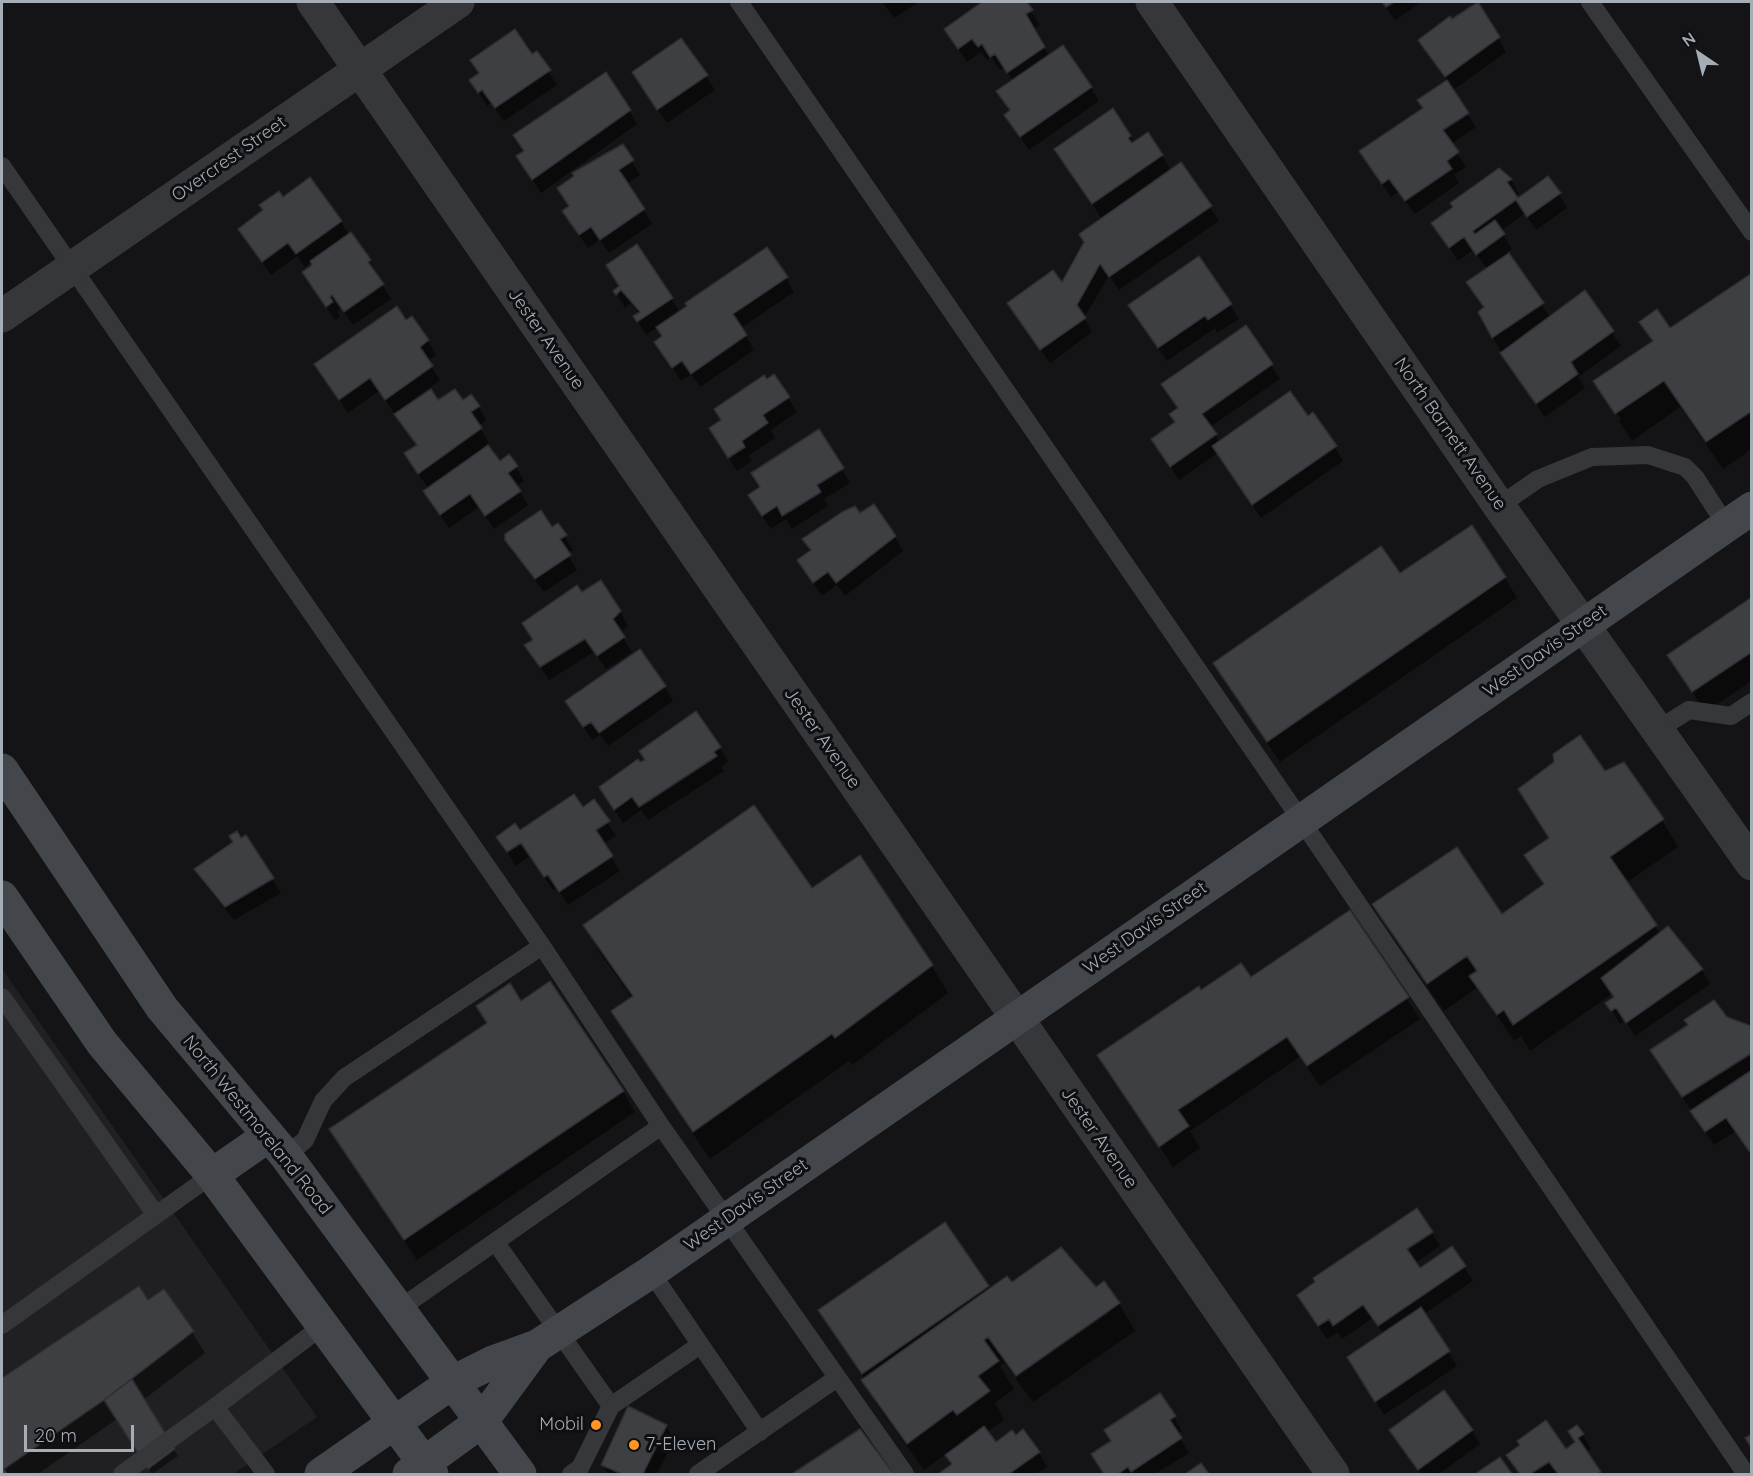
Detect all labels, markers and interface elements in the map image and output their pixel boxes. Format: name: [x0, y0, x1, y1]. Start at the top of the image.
north arrow: [1669, 24, 1729, 84]
text: N: [1678, 28, 1699, 51]
street label: Overcrest Street: [168, 112, 290, 206]
street label: Jester Avenue: [503, 284, 589, 394]
street label: North Barnett Avenue: [1389, 354, 1511, 514]
street label: West Davis Street: [1479, 600, 1611, 702]
street label: Jester Avenue: [779, 683, 865, 793]
street label: West Davis Street: [1079, 877, 1211, 979]
street label: North Westmoreland Road: [178, 1031, 336, 1219]
street label: Jester Avenue: [1056, 1083, 1142, 1193]
street label: West Davis Street: [680, 1154, 812, 1256]
scale bar: [27, 1413, 136, 1451]
place label: Mobil: [539, 1414, 584, 1436]
marker: Mobil: [589, 1418, 603, 1432]
text: 20 m: [35, 1424, 77, 1447]
place label: 7-Eleven: [646, 1434, 717, 1456]
marker: 7-Eleven: [627, 1438, 641, 1452]

